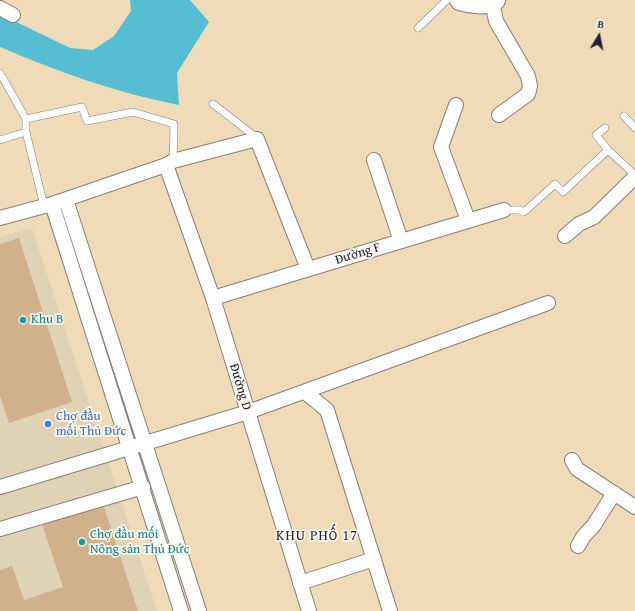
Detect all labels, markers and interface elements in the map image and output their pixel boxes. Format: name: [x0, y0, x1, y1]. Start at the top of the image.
north arrow: [579, 16, 619, 56]
text: B: [596, 16, 606, 33]
street label: Đường F: [334, 240, 382, 268]
place label: Khu B: [31, 312, 63, 328]
marker: Khu B: [18, 315, 28, 325]
street label: Đường D: [226, 362, 254, 412]
place label: Chợ đầu mối Thủ Đức: [56, 409, 126, 440]
marker: Chợ đầu mối Thủ Đức: [43, 419, 53, 429]
place label: Chợ đầu mối Nông sản Thủ Đức: [90, 527, 190, 558]
district label: KHU PHỐ 17: [276, 528, 358, 544]
marker: Chợ đầu mối Nông sản Thủ Đức: [77, 537, 87, 547]

